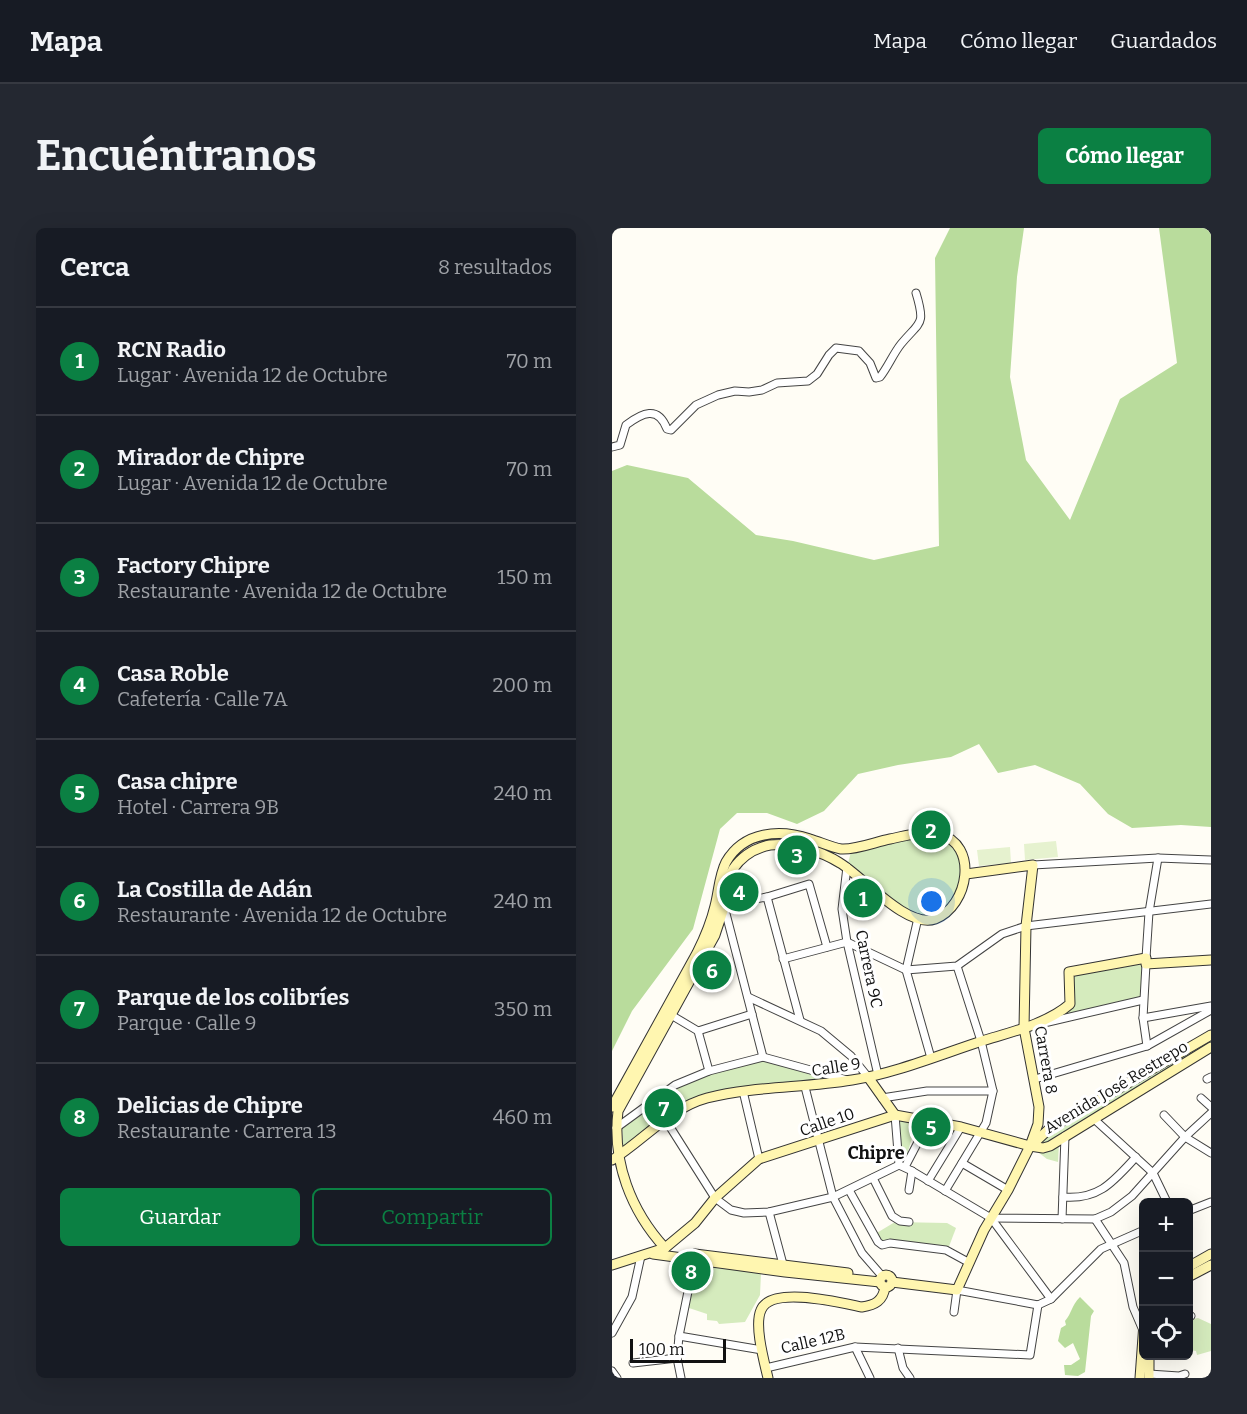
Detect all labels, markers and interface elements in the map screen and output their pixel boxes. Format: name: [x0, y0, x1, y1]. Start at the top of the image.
text: Mapa: [30, 25, 103, 58]
text: Mapa: [873, 28, 927, 54]
text: Cómo llegar: [960, 28, 1077, 54]
text: Guardados: [1110, 28, 1217, 54]
button: Cómo llegar: [1038, 128, 1211, 184]
text: Encuéntranos: [36, 131, 317, 181]
text: Cerca: [60, 252, 130, 283]
text: 8 resultados: [438, 255, 552, 279]
text: RCN Radio: [117, 336, 226, 363]
text: 1: [75, 349, 84, 373]
text: 70 m: [506, 349, 552, 373]
text: Lugar · Avenida 12 de Octubre: [117, 363, 388, 387]
text: Mirador de Chipre: [117, 444, 305, 471]
text: 2: [74, 457, 85, 481]
text: 70 m: [506, 457, 552, 481]
text: Lugar · Avenida 12 de Octubre: [117, 471, 388, 495]
text: Factory Chipre: [117, 552, 270, 579]
text: 3: [74, 565, 85, 589]
text: 150 m: [497, 565, 552, 589]
text: Restaurante · Avenida 12 de Octubre: [117, 579, 447, 603]
text: Casa Roble: [117, 660, 229, 687]
text: 4: [73, 673, 86, 697]
text: 200 m: [492, 673, 552, 697]
text: Cafetería · Calle 7A: [117, 687, 288, 711]
text: Casa chipre: [117, 768, 238, 795]
text: 5: [74, 781, 85, 805]
text: 240 m: [494, 781, 552, 805]
text: Hotel · Carrera 9B: [117, 795, 279, 819]
pin: 2: [912, 808, 950, 852]
pin: 3: [778, 832, 816, 878]
pin: 4: [720, 870, 758, 914]
text: La Costilla de Adán: [117, 876, 312, 903]
pin: 1: [844, 876, 882, 920]
your location: [917, 887, 946, 916]
text: 6: [74, 889, 85, 913]
text: 240 m: [494, 889, 552, 913]
text: Restaurante · Avenida 12 de Octubre: [117, 903, 447, 927]
street label: Carrera 9C: [851, 928, 887, 1010]
pin: 6: [692, 948, 732, 992]
text: Parque de los colibríes: [117, 984, 349, 1011]
text: 7: [74, 997, 85, 1021]
text: 350 m: [494, 997, 552, 1021]
text: Parque · Calle 9: [117, 1011, 256, 1035]
street label: Carrera 8: [1031, 1024, 1061, 1096]
street label: Avenida José Restrepo: [1041, 1037, 1191, 1137]
street label: Calle 9: [810, 1054, 862, 1080]
pin: 7: [644, 1086, 684, 1130]
text: Delicias de Chipre: [117, 1092, 303, 1119]
street label: Calle 10: [797, 1104, 857, 1140]
pin: 5: [912, 1104, 950, 1150]
text: 8: [73, 1105, 86, 1129]
text: 460 m: [493, 1105, 552, 1129]
text: Restaurante · Carrera 13: [117, 1119, 337, 1143]
district label: Chipre: [847, 1142, 905, 1164]
button: Guardar: [60, 1188, 300, 1246]
button: Compartir: [312, 1188, 552, 1246]
map controls: [1139, 1198, 1193, 1360]
button: +: [1139, 1198, 1193, 1252]
pin: 8: [672, 1248, 710, 1294]
button: −: [1139, 1252, 1193, 1306]
button: locate: [1139, 1306, 1193, 1360]
street label: Calle 12B: [779, 1324, 847, 1358]
scale bar: [630, 1336, 726, 1364]
text: 100 m: [639, 1340, 684, 1359]

